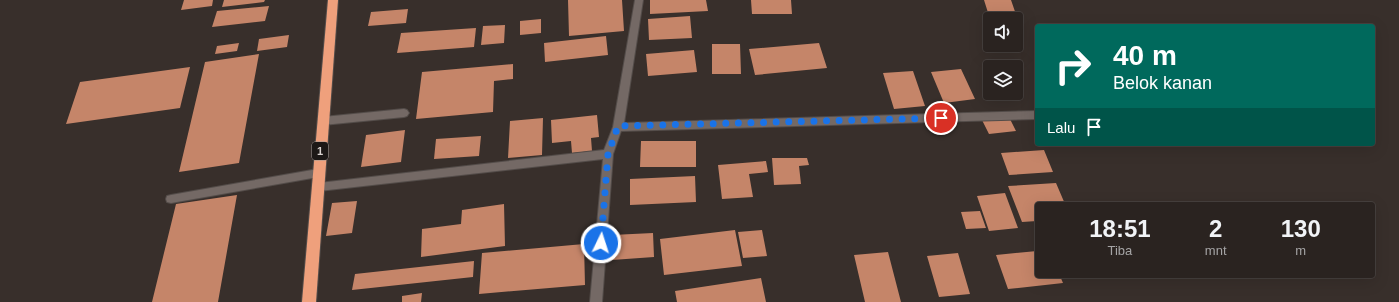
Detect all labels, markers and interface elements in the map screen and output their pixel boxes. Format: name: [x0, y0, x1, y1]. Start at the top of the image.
map controls: [983, 12, 1023, 100]
button: sound: [983, 12, 1023, 52]
icon: right: [1047, 40, 1099, 92]
text: 40 m: [1113, 40, 1177, 71]
button: layers: [983, 60, 1023, 100]
text: Belok kanan: [1113, 73, 1212, 93]
pin: [924, 101, 958, 135]
icon: arrive: [930, 107, 952, 129]
icon: arrive: [1083, 116, 1105, 138]
text: Lalu: [1047, 119, 1075, 136]
road number: 1: [312, 142, 328, 160]
text: 18:51: [1089, 215, 1151, 242]
text: 2: [1209, 215, 1222, 242]
text: 130: [1281, 215, 1321, 242]
position arrow: [580, 222, 622, 264]
text: Tiba: [1108, 243, 1132, 258]
text: mnt: [1205, 243, 1227, 258]
text: m: [1295, 243, 1306, 258]

